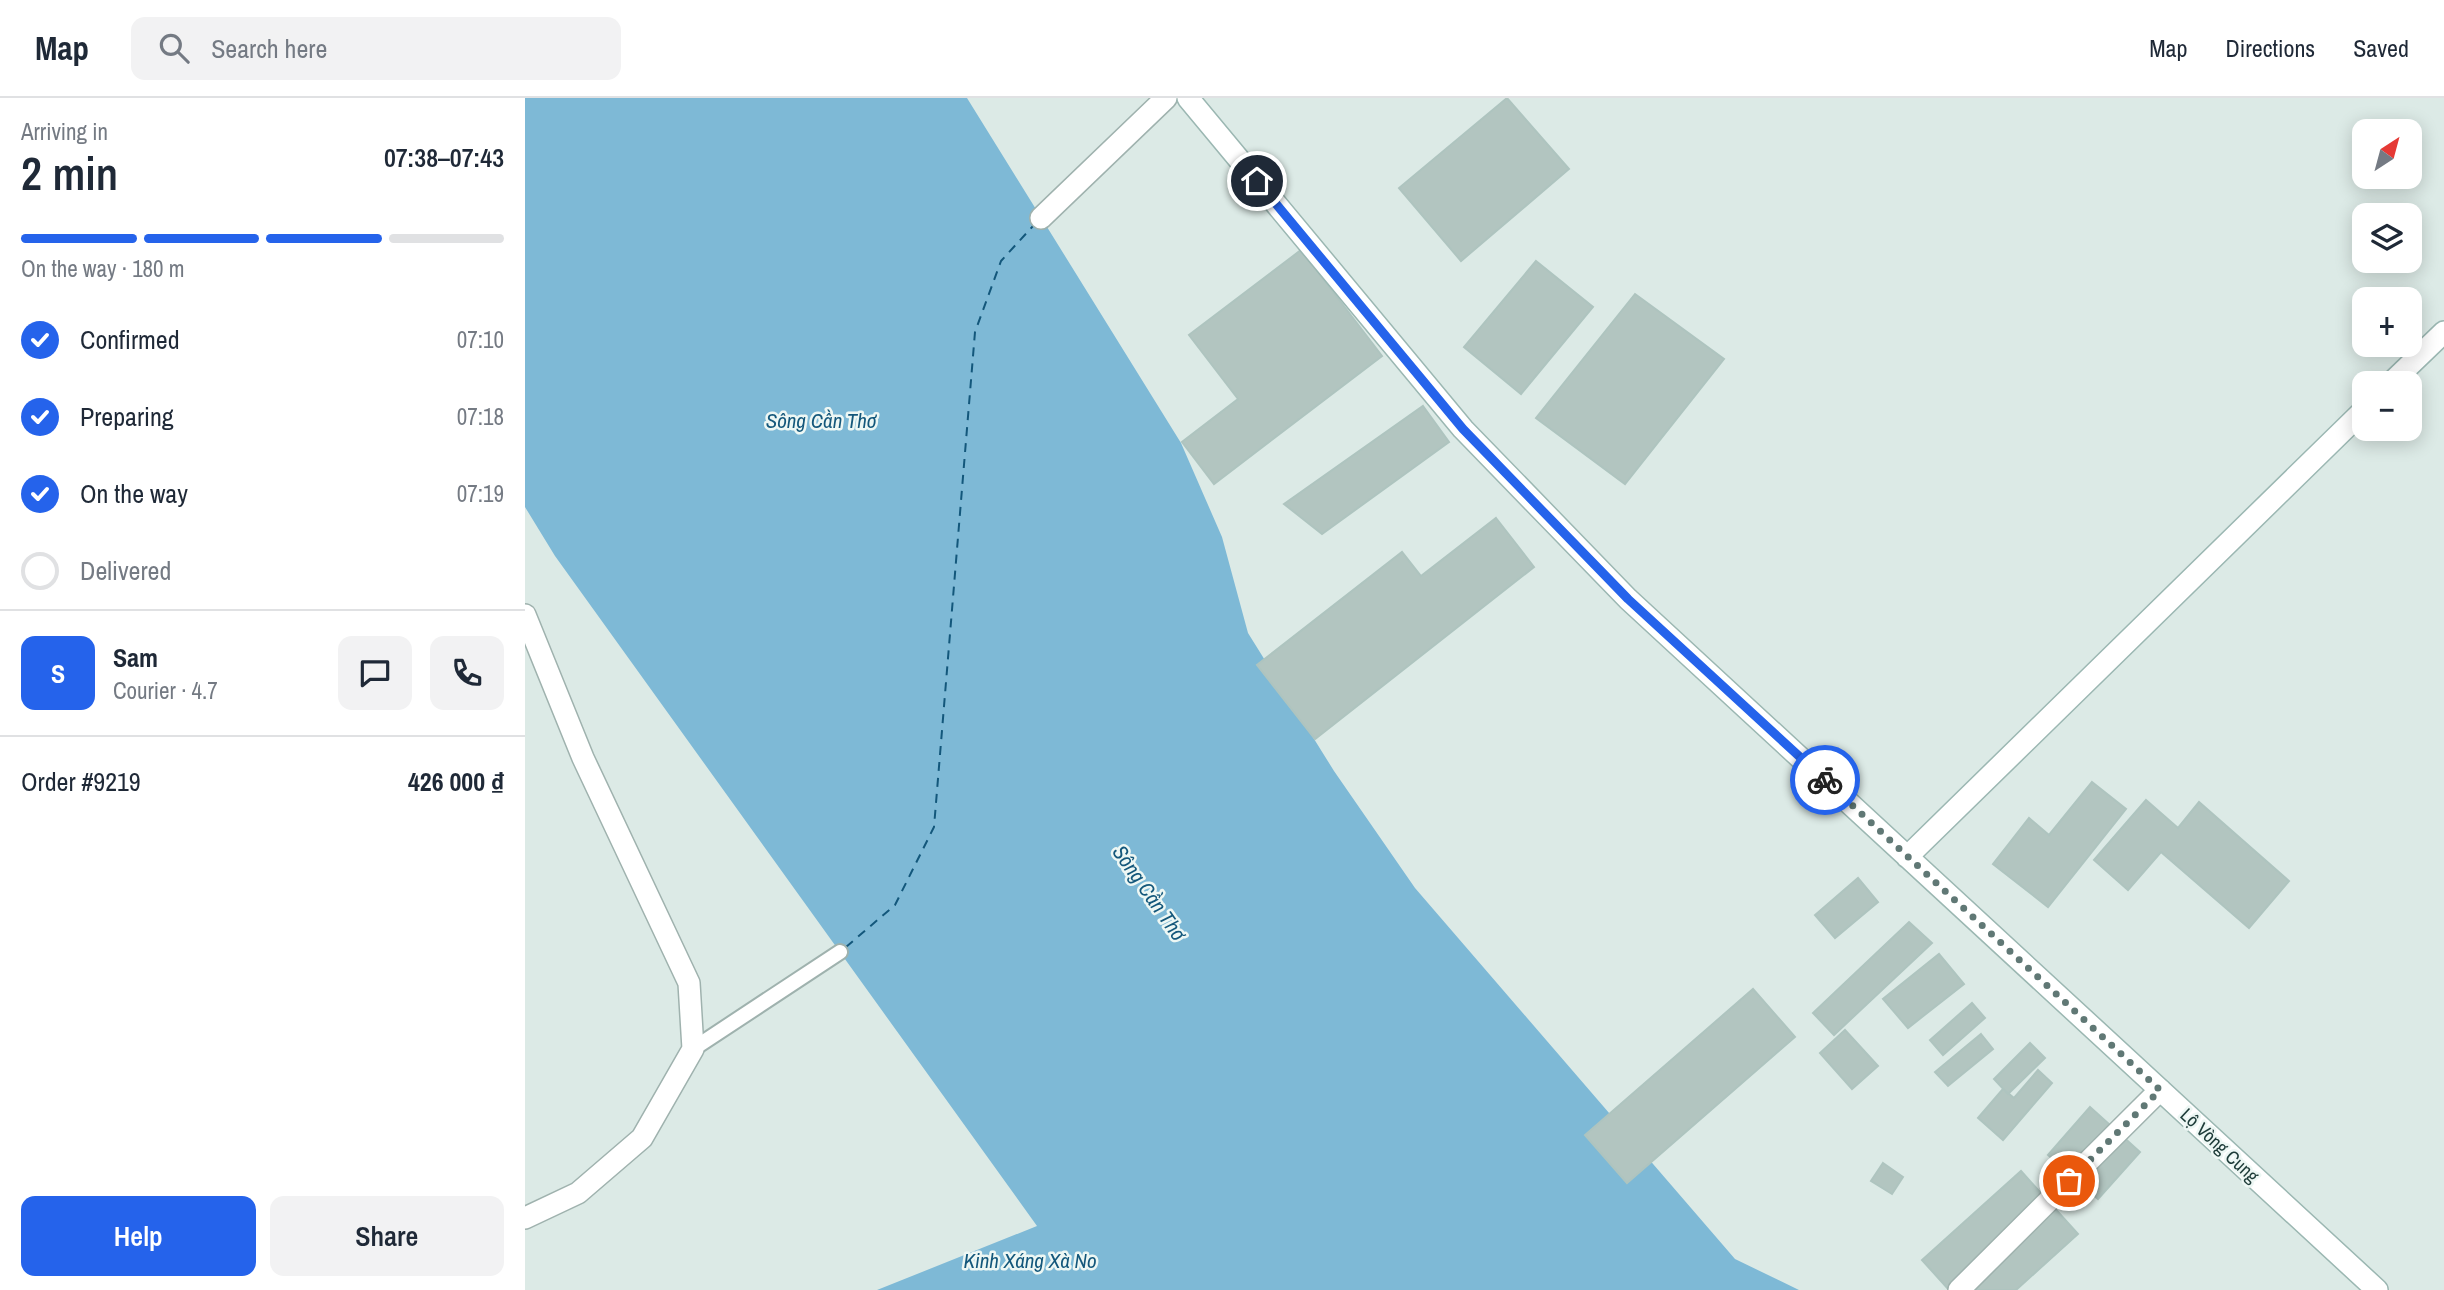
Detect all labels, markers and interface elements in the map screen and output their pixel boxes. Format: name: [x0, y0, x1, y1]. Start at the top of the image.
search box: [131, 17, 621, 80]
text: Map: [35, 26, 89, 70]
icon: search: [155, 29, 193, 67]
text: Search here: [211, 31, 327, 66]
text: Map: [2149, 32, 2187, 64]
text: Directions: [2225, 32, 2315, 64]
text: Saved: [2353, 32, 2409, 64]
text: Arriving in: [21, 116, 108, 147]
north arrow: [2352, 119, 2422, 189]
map controls: [2352, 119, 2422, 441]
text: 07:38–07:43: [384, 140, 504, 175]
text: 2 min: [21, 142, 118, 204]
pin: [1227, 151, 1287, 211]
icon: home: [1238, 162, 1276, 200]
button: layers: [2352, 203, 2422, 273]
text: On the way · 180 m: [21, 253, 185, 284]
button: +: [2352, 287, 2422, 357]
icon: check: [21, 321, 59, 359]
text: Confirmed: [80, 322, 180, 357]
text: 07:10: [457, 324, 504, 355]
button: −: [2352, 371, 2422, 441]
icon: check: [21, 398, 59, 436]
text: Preparing: [80, 399, 174, 434]
text: 07:18: [457, 401, 504, 432]
water label: Sông Cần Thơ: [766, 406, 878, 435]
icon: check: [21, 475, 59, 513]
text: On the way: [80, 476, 188, 511]
text: 07:19: [457, 478, 504, 509]
text: Delivered: [80, 553, 171, 588]
button: chat: [338, 636, 412, 710]
button: phone: [430, 636, 504, 710]
text: Sam: [113, 640, 158, 675]
text: S: [51, 656, 65, 691]
text: Courier · 4.7: [113, 675, 218, 706]
courier: [1790, 745, 1860, 815]
icon: bike: [1806, 761, 1844, 799]
text: Order #9219: [21, 764, 141, 799]
text: 426 000 ₫: [408, 764, 504, 799]
water label: Sông Cần Thơ: [1106, 839, 1194, 948]
street label: Lộ Vòng Cung: [2175, 1102, 2265, 1188]
pin: [2039, 1151, 2099, 1211]
icon: bag: [2050, 1162, 2088, 1200]
button: Help: [21, 1196, 256, 1276]
button: Share: [270, 1196, 504, 1276]
water label: Kinh Xáng Xà No: [963, 1246, 1097, 1275]

